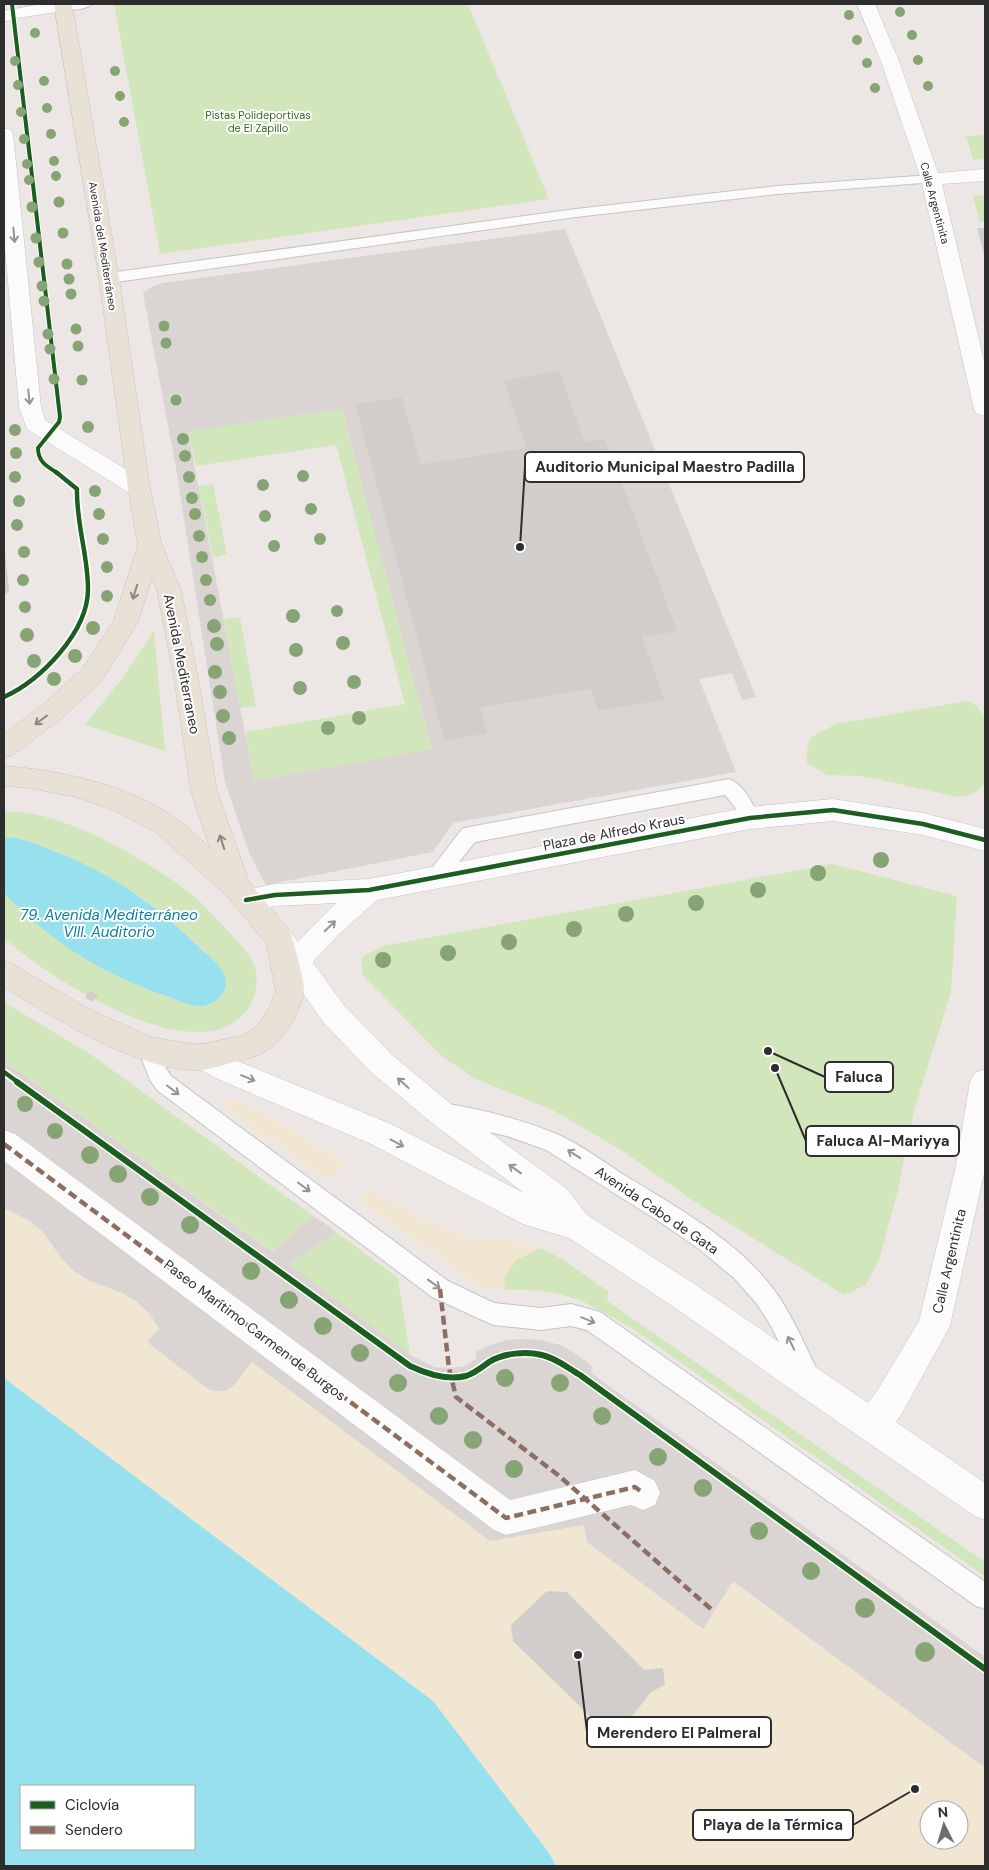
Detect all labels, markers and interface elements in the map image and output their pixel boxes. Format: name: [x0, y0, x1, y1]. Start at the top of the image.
park label: Pistas Polideportivas de El Zapillo: [205, 108, 311, 135]
street label: Calle Argentinita: [917, 161, 953, 245]
street label: Avenida del Mediterráneo: [86, 180, 120, 312]
one-way arrow: [9, 227, 19, 243]
one-way arrow: [24, 389, 34, 405]
callout: Auditorio Municipal Maestro Padilla: [525, 452, 804, 482]
text: Auditorio Municipal Maestro Padilla: [535, 457, 795, 477]
one-way arrow: [130, 584, 140, 600]
street label: Avenida Mediterraneo: [160, 592, 204, 736]
one-way arrow: [35, 714, 48, 725]
street label: Plaza de Alfredo Kraus: [542, 809, 686, 855]
one-way arrow: [217, 834, 226, 850]
water label: 79. Avenida Mediterráneo VIII. Auditorio: [20, 905, 198, 942]
one-way arrow: [323, 920, 336, 932]
callout: Faluca: [825, 1062, 893, 1092]
text: Faluca: [835, 1067, 883, 1087]
one-way arrow: [240, 1074, 255, 1083]
one-way arrow: [396, 1077, 409, 1089]
one-way arrow: [166, 1085, 180, 1095]
callout: Faluca Al-Mariyya: [806, 1126, 959, 1156]
text: Faluca Al-Mariyya: [816, 1131, 950, 1151]
one-way arrow: [389, 1138, 404, 1148]
one-way arrow: [567, 1149, 581, 1159]
street label: Avenida Cabo de Gata: [592, 1162, 722, 1258]
one-way arrow: [509, 1163, 522, 1174]
one-way arrow: [297, 1181, 310, 1192]
street label: Calle Argentinita: [928, 1207, 970, 1315]
street label: Paseo Marítimo Carmen de Burgos: [160, 1256, 350, 1404]
one-way arrow: [427, 1279, 441, 1289]
one-way arrow: [580, 1316, 595, 1325]
one-way arrow: [786, 1335, 796, 1350]
callout: Merendero El Palmeral: [587, 1717, 771, 1747]
text: Merendero El Palmeral: [597, 1723, 761, 1743]
legend: [20, 1785, 195, 1850]
text: Ciclovía: [65, 1795, 119, 1815]
north arrow: [919, 1800, 969, 1850]
text: N: [937, 1803, 949, 1821]
callout: Playa de la Térmica: [693, 1810, 853, 1840]
text: Playa de la Térmica: [703, 1815, 843, 1835]
text: Sendero: [65, 1820, 123, 1840]

